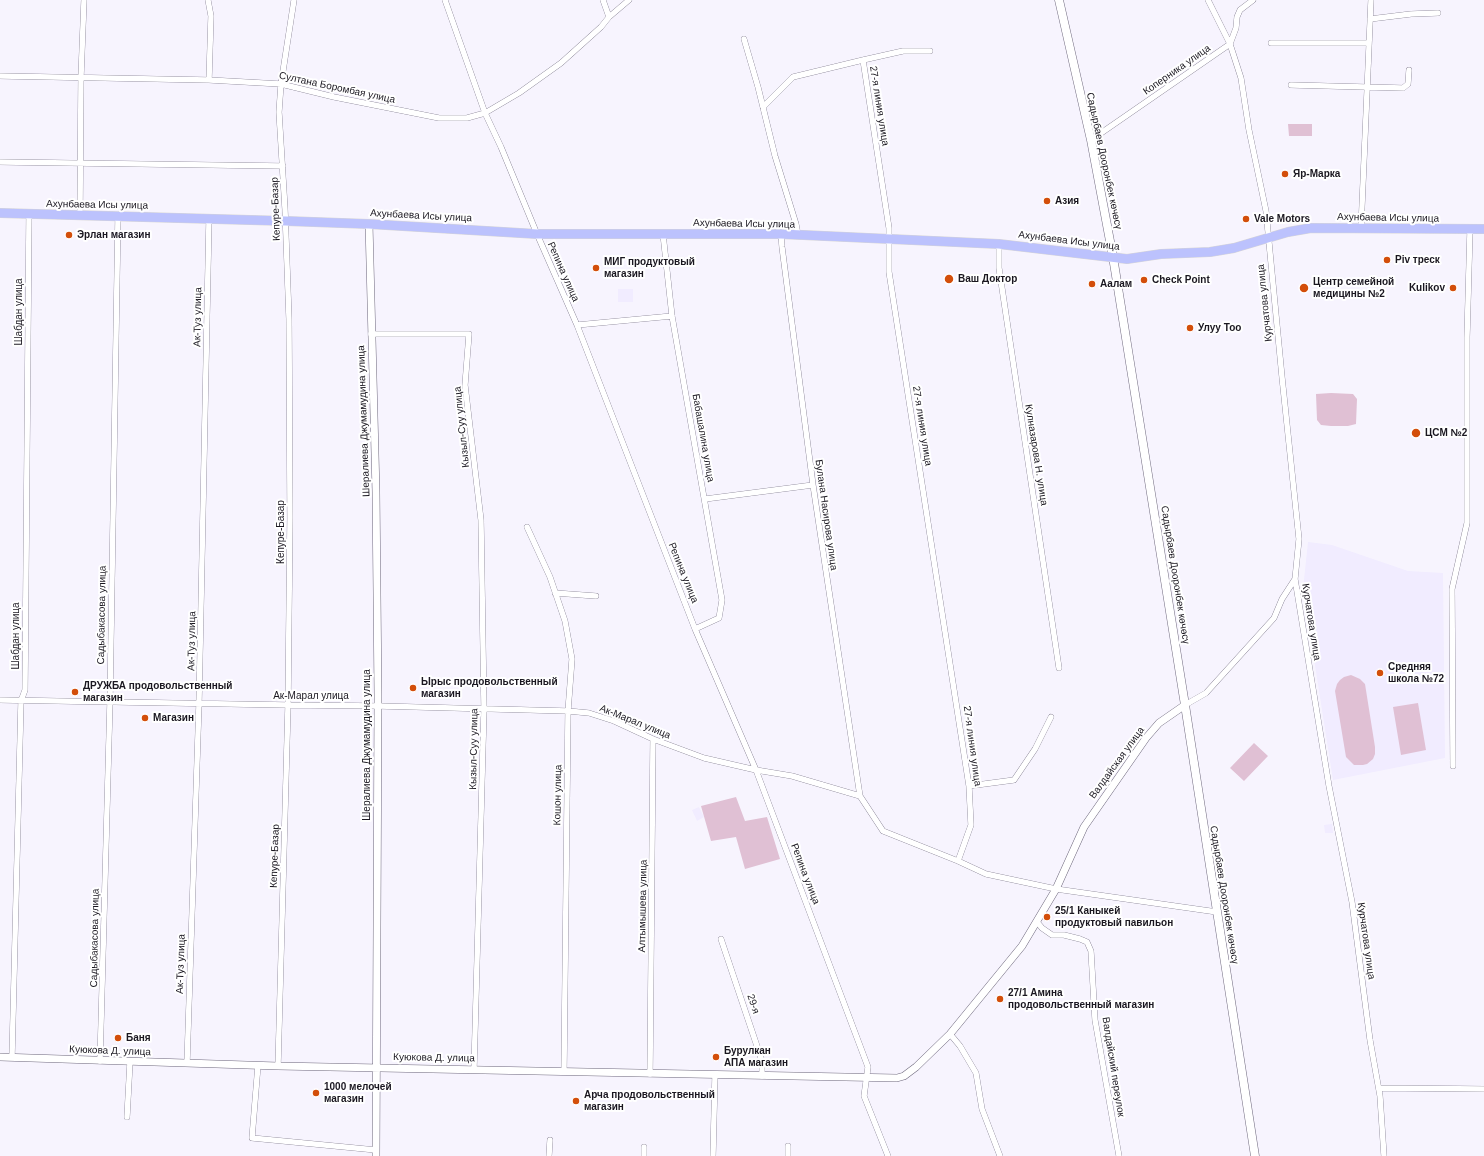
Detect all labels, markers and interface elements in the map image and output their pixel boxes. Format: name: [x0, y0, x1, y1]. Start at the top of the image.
street label: Коперника улица: [1141, 42, 1213, 98]
street label: 27-я линия улица: [867, 65, 891, 147]
street label: Султана Боромбая улица: [278, 70, 396, 106]
street label: Садырбаев Дооронбек көчөсү: [1084, 91, 1124, 231]
place label: Яр-Марка: [1293, 168, 1340, 180]
marker: Яр-Марка: [1280, 169, 1290, 179]
street label: Кепуре-Базар: [269, 177, 283, 241]
place label: Азия: [1055, 195, 1079, 207]
marker: Азия: [1042, 196, 1052, 206]
street label: Ахунбаева Исы улица: [46, 198, 148, 212]
street label: Ахунбаева Исы улица: [370, 207, 472, 225]
street label: Ахунбаева Исы улица: [1337, 211, 1439, 225]
place label: Vale Motors: [1254, 213, 1310, 225]
marker: Vale Motors: [1241, 214, 1251, 224]
street label: Ахунбаева Исы улица: [693, 217, 795, 231]
place label: Эрлан магазин: [77, 229, 151, 241]
street label: Ахунбаева Исы улица: [1018, 229, 1120, 253]
marker: Эрлан магазин: [64, 230, 74, 240]
street label: Репина улица: [544, 240, 582, 304]
place label: Piv треск: [1395, 254, 1440, 266]
marker: Piv треск: [1382, 255, 1392, 265]
place label: МИГ продуктовый магазин: [604, 256, 695, 280]
marker: МИГ продуктовый магазин: [591, 263, 601, 273]
street label: Курчатова улица: [1255, 264, 1275, 342]
marker: Ваш Доктор: [943, 273, 955, 285]
place label: Ваш Доктор: [958, 273, 1017, 285]
place label: Check Point: [1152, 274, 1210, 286]
marker: Check Point: [1139, 275, 1149, 285]
place label: Центр семейной медицины №2: [1313, 276, 1394, 300]
street label: Шабдан улица: [13, 278, 25, 346]
place label: Аалам: [1100, 278, 1132, 290]
marker: Аалам: [1087, 279, 1097, 289]
marker: Центр семейной медицины №2: [1298, 282, 1310, 294]
place label: Kulikov: [1409, 282, 1445, 294]
marker: Kulikov: [1448, 283, 1458, 293]
street label: Ак-Туз улица: [191, 287, 205, 347]
place label: Улуу Тоо: [1198, 322, 1241, 334]
marker: Улуу Тоо: [1185, 323, 1195, 333]
street label: Шералиева Джумамудина улица: [355, 345, 373, 497]
street label: 27-я линия улица: [910, 385, 934, 467]
street label: Кызыл-Суу улица: [452, 386, 472, 468]
street label: Бабашалина улица: [689, 393, 717, 483]
street label: Кулназарова Н. улица: [1022, 403, 1050, 507]
marker: ЦСМ №2: [1410, 427, 1422, 439]
place label: ЦСМ №2: [1425, 427, 1467, 439]
street label: Булана Насирова улица: [812, 459, 840, 571]
street label: Кепуре-Базар: [275, 500, 287, 564]
street label: Садырбаев Дооронбек көчөсү: [1158, 505, 1192, 645]
street label: Репина улица: [665, 541, 701, 605]
street label: Садыбакасова улица: [95, 565, 109, 665]
street label: Курчатова улица: [1299, 583, 1323, 661]
street label: Шабдан улица: [10, 602, 22, 670]
street label: Ак-Туз улица: [185, 611, 199, 671]
place label: Средняя школа №72: [1388, 661, 1444, 684]
marker: Средняя школа №72: [1375, 668, 1385, 678]
street label: Шералиева Джумамудина улица: [361, 669, 373, 821]
place label: Ырыс продовольственный магазин: [421, 676, 558, 700]
place label: ДРУЖБА продовольственный магазин: [83, 680, 232, 704]
marker: Ырыс продовольственный магазин: [408, 683, 418, 693]
marker: ДРУЖБА продовольственный магазин: [70, 687, 80, 697]
street label: Ак-Марал улица: [273, 690, 349, 702]
street label: Ак-Марал улица: [598, 702, 672, 742]
street label: 27-я линия улица: [960, 705, 984, 787]
street label: Кызыл-Суу улица: [467, 708, 481, 790]
place label: Магазин: [153, 712, 194, 724]
marker: Магазин: [140, 713, 150, 723]
street label: Валдайская улица: [1087, 725, 1147, 801]
street label: Кошон улица: [551, 765, 565, 825]
street label: Кепуре-Базар: [268, 824, 282, 888]
street label: Садырбаев Дооронбек көчөсү: [1207, 825, 1241, 965]
street label: Репина улица: [788, 842, 822, 906]
street label: Алтымышева улица: [636, 859, 650, 953]
street label: Садыбакасова улица: [88, 888, 102, 988]
street label: Курчатова улица: [1355, 902, 1377, 980]
place label: 25/1 Каныкей продуктовый павильон: [1055, 905, 1173, 928]
marker: 25/1 Каныкей продуктовый павильон: [1042, 912, 1052, 922]
street label: Ак-Туз улица: [174, 934, 188, 994]
place label: 27/1 Амина продовольственный магазин: [1008, 987, 1154, 1010]
street label: 29-я: [744, 993, 762, 1015]
marker: 27/1 Амина продовольственный магазин: [995, 994, 1005, 1004]
street label: Валдайский переулок: [1099, 1016, 1127, 1118]
place label: Баня: [126, 1032, 151, 1044]
marker: Баня: [113, 1033, 123, 1043]
street label: Куюкова Д. улица: [69, 1044, 151, 1058]
place label: Бурулкан АПА магазин: [724, 1045, 788, 1068]
street label: Куюкова Д. улица: [393, 1051, 475, 1065]
marker: Бурулкан АПА магазин: [711, 1052, 721, 1062]
place label: 1000 мелочей магазин: [324, 1081, 392, 1104]
marker: 1000 мелочей магазин: [311, 1088, 321, 1098]
place label: Арча продовольственный магазин: [584, 1089, 715, 1112]
marker: Арча продовольственный магазин: [571, 1096, 581, 1106]

